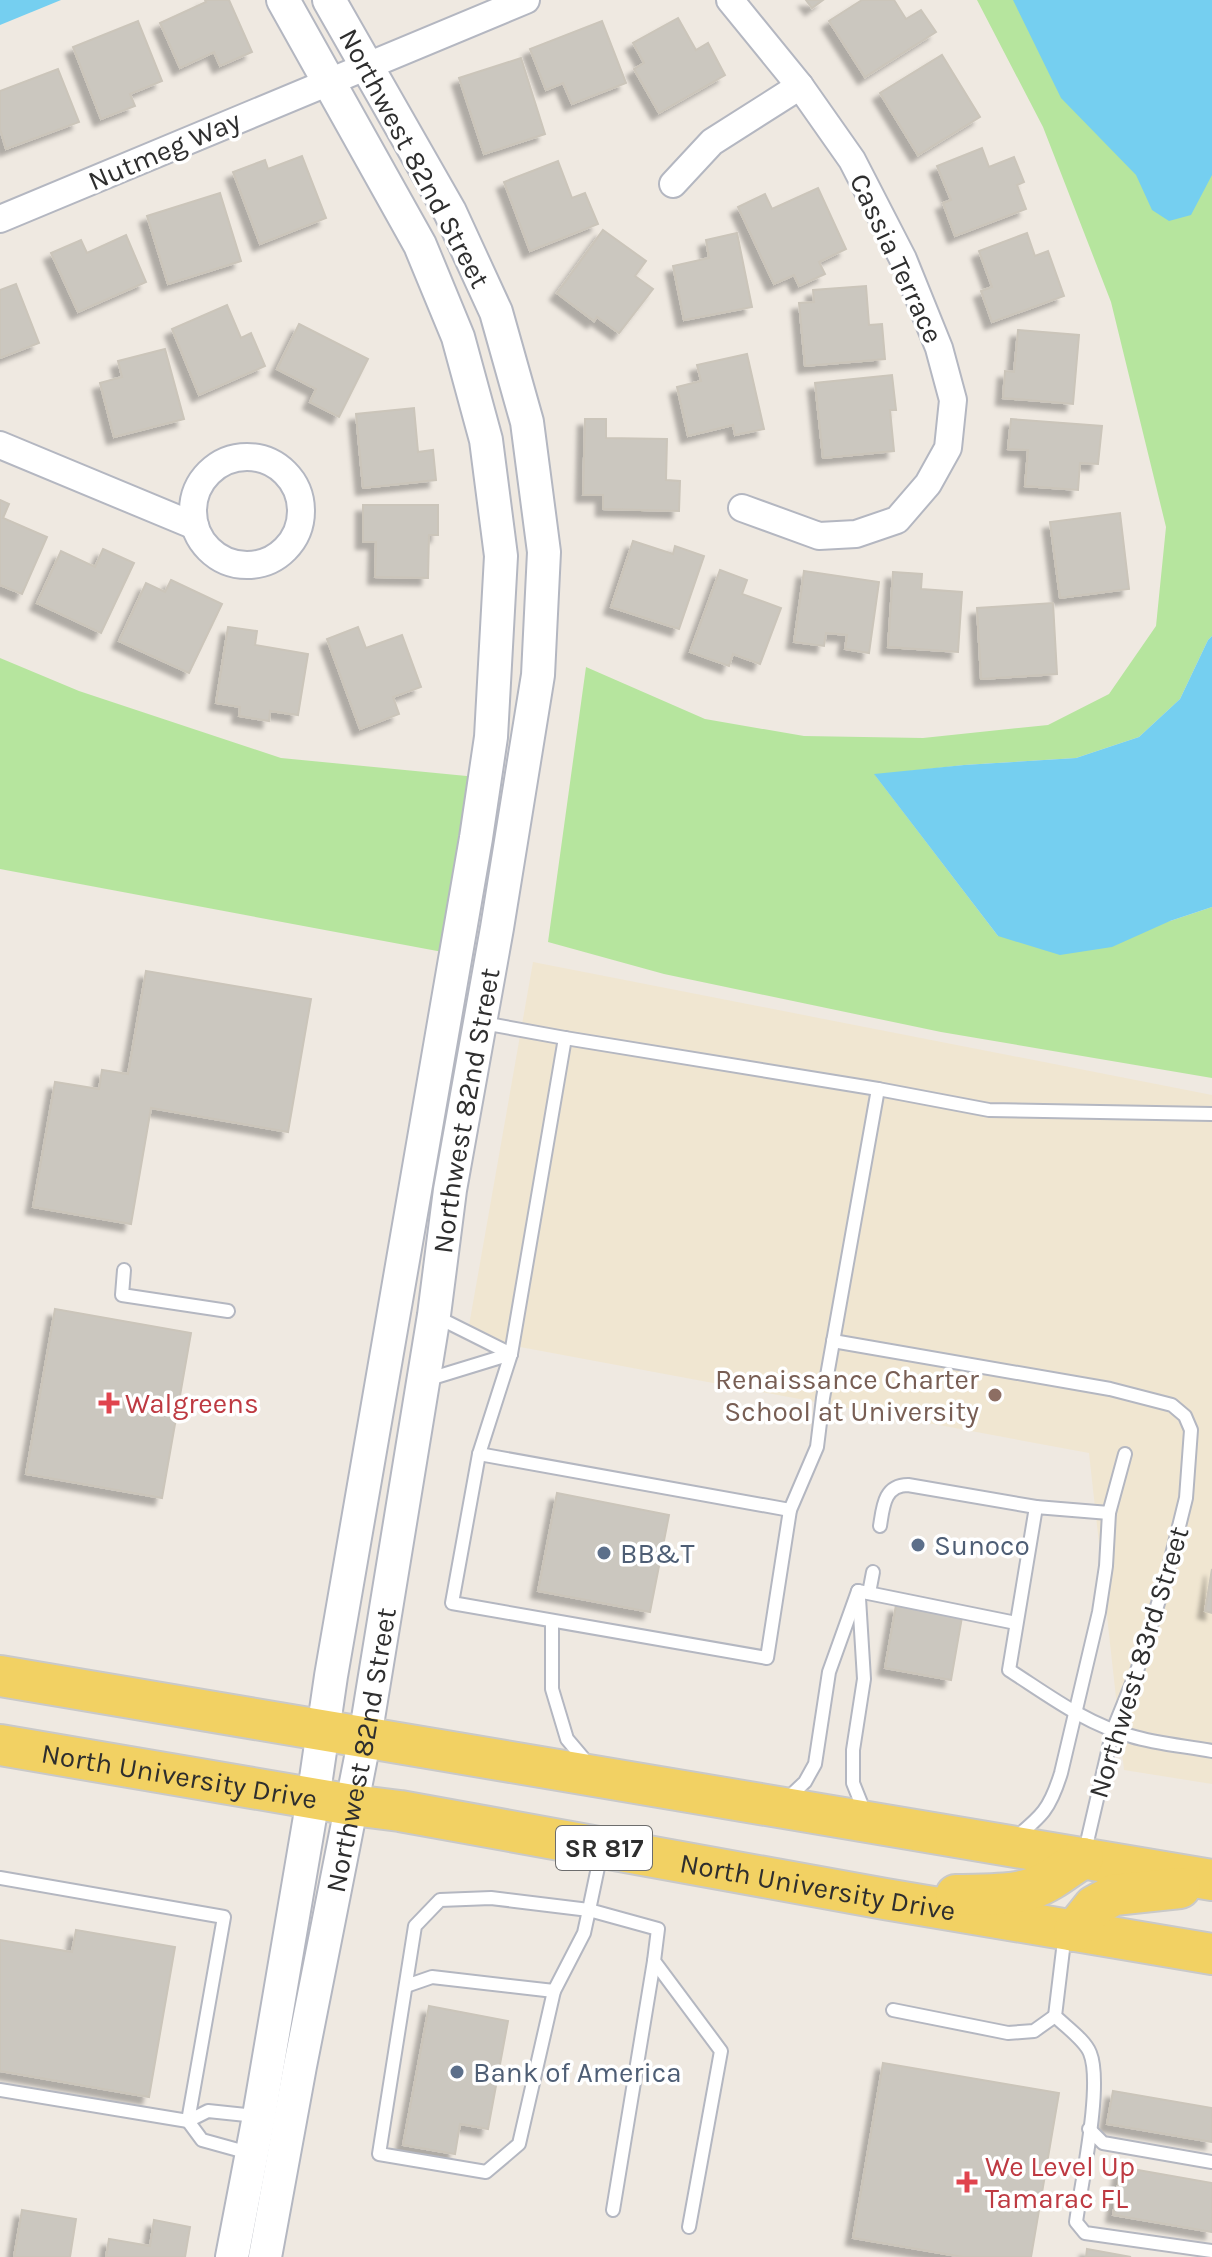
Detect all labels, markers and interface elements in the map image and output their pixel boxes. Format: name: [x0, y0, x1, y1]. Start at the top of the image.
street label: Northwest 82nd Street: [332, 23, 497, 294]
street label: Nutmeg Way: [83, 104, 245, 197]
street label: Cassia Terrace: [843, 168, 950, 348]
street label: Northwest 82nd Street: [426, 965, 507, 1255]
place label: Renaissance Charter School at University: [715, 1363, 980, 1428]
marker: Renaissance Charter School at University: [986, 1386, 1004, 1404]
place label: Walgreens: [125, 1387, 259, 1420]
marker: Walgreens: [100, 1394, 118, 1412]
street label: Northwest 83rd Street: [1081, 1522, 1196, 1802]
place label: Sunoco: [934, 1529, 1030, 1562]
marker: Sunoco: [909, 1536, 927, 1554]
place label: BB&T: [620, 1537, 694, 1570]
marker: BB&T: [595, 1544, 613, 1562]
street label: Northwest 82nd Street: [319, 1605, 403, 1895]
street label: North University Drive: [39, 1736, 320, 1816]
road number: SR 817: [556, 1826, 652, 1870]
street label: North University Drive: [677, 1846, 958, 1928]
place label: Bank of America: [473, 2056, 682, 2089]
marker: Bank of America: [448, 2063, 466, 2081]
place label: We Level Up Tamarac FL: [985, 2150, 1135, 2215]
marker: We Level Up Tamarac FL: [956, 2171, 978, 2193]

